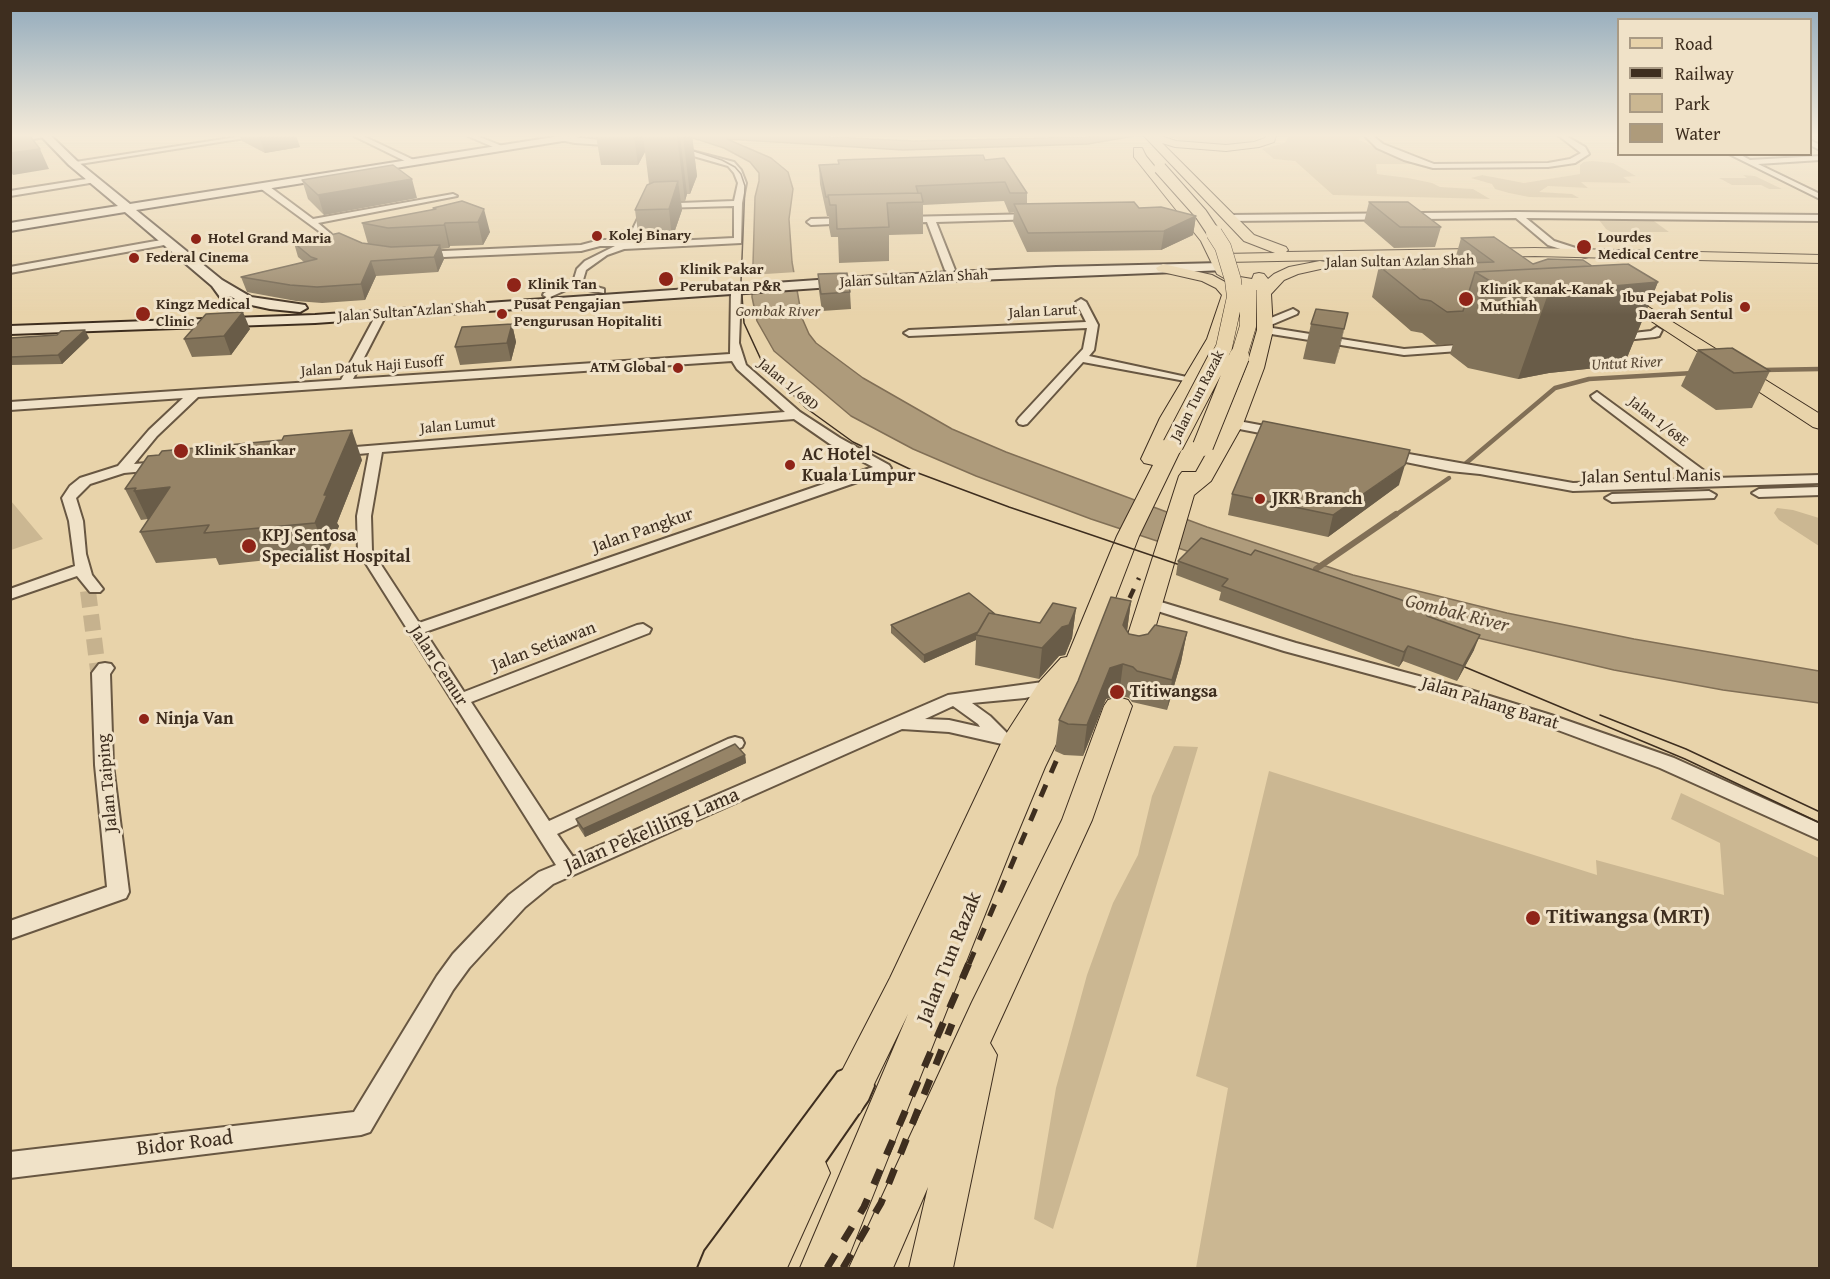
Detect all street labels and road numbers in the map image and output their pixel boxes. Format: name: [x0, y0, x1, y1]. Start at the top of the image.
street label: Jalan Sultan Azlan Shah: [1326, 252, 1474, 272]
street label: Jalan Sultan Azlan Shah: [839, 266, 989, 292]
street label: Jalan Sultan Azlan Shah: [337, 298, 487, 326]
street label: Jalan Larut: [1008, 301, 1078, 323]
street label: Jalan Tun Razak: [1167, 347, 1229, 445]
street label: Jalan Datuk Haji Eusoff: [300, 353, 444, 381]
street label: Jalan 1/68D: [754, 355, 822, 415]
street label: Jalan 1/68E: [1624, 393, 1692, 451]
street label: Jalan Lumut: [419, 414, 497, 438]
street label: Jalan Sentul Manis: [1581, 465, 1721, 489]
street label: Jalan Pangkur: [590, 504, 696, 558]
street label: Jalan Setiawan: [489, 617, 599, 677]
street label: Jalan Cemur: [404, 622, 472, 710]
street label: Jalan Pahang Barat: [1419, 673, 1561, 735]
street label: Jalan Taiping: [93, 733, 123, 833]
street label: Jalan Pekeliling Lama: [561, 783, 743, 879]
street label: Jalan Tun Razak: [912, 888, 988, 1028]
street label: Bidor Road: [135, 1126, 235, 1162]

